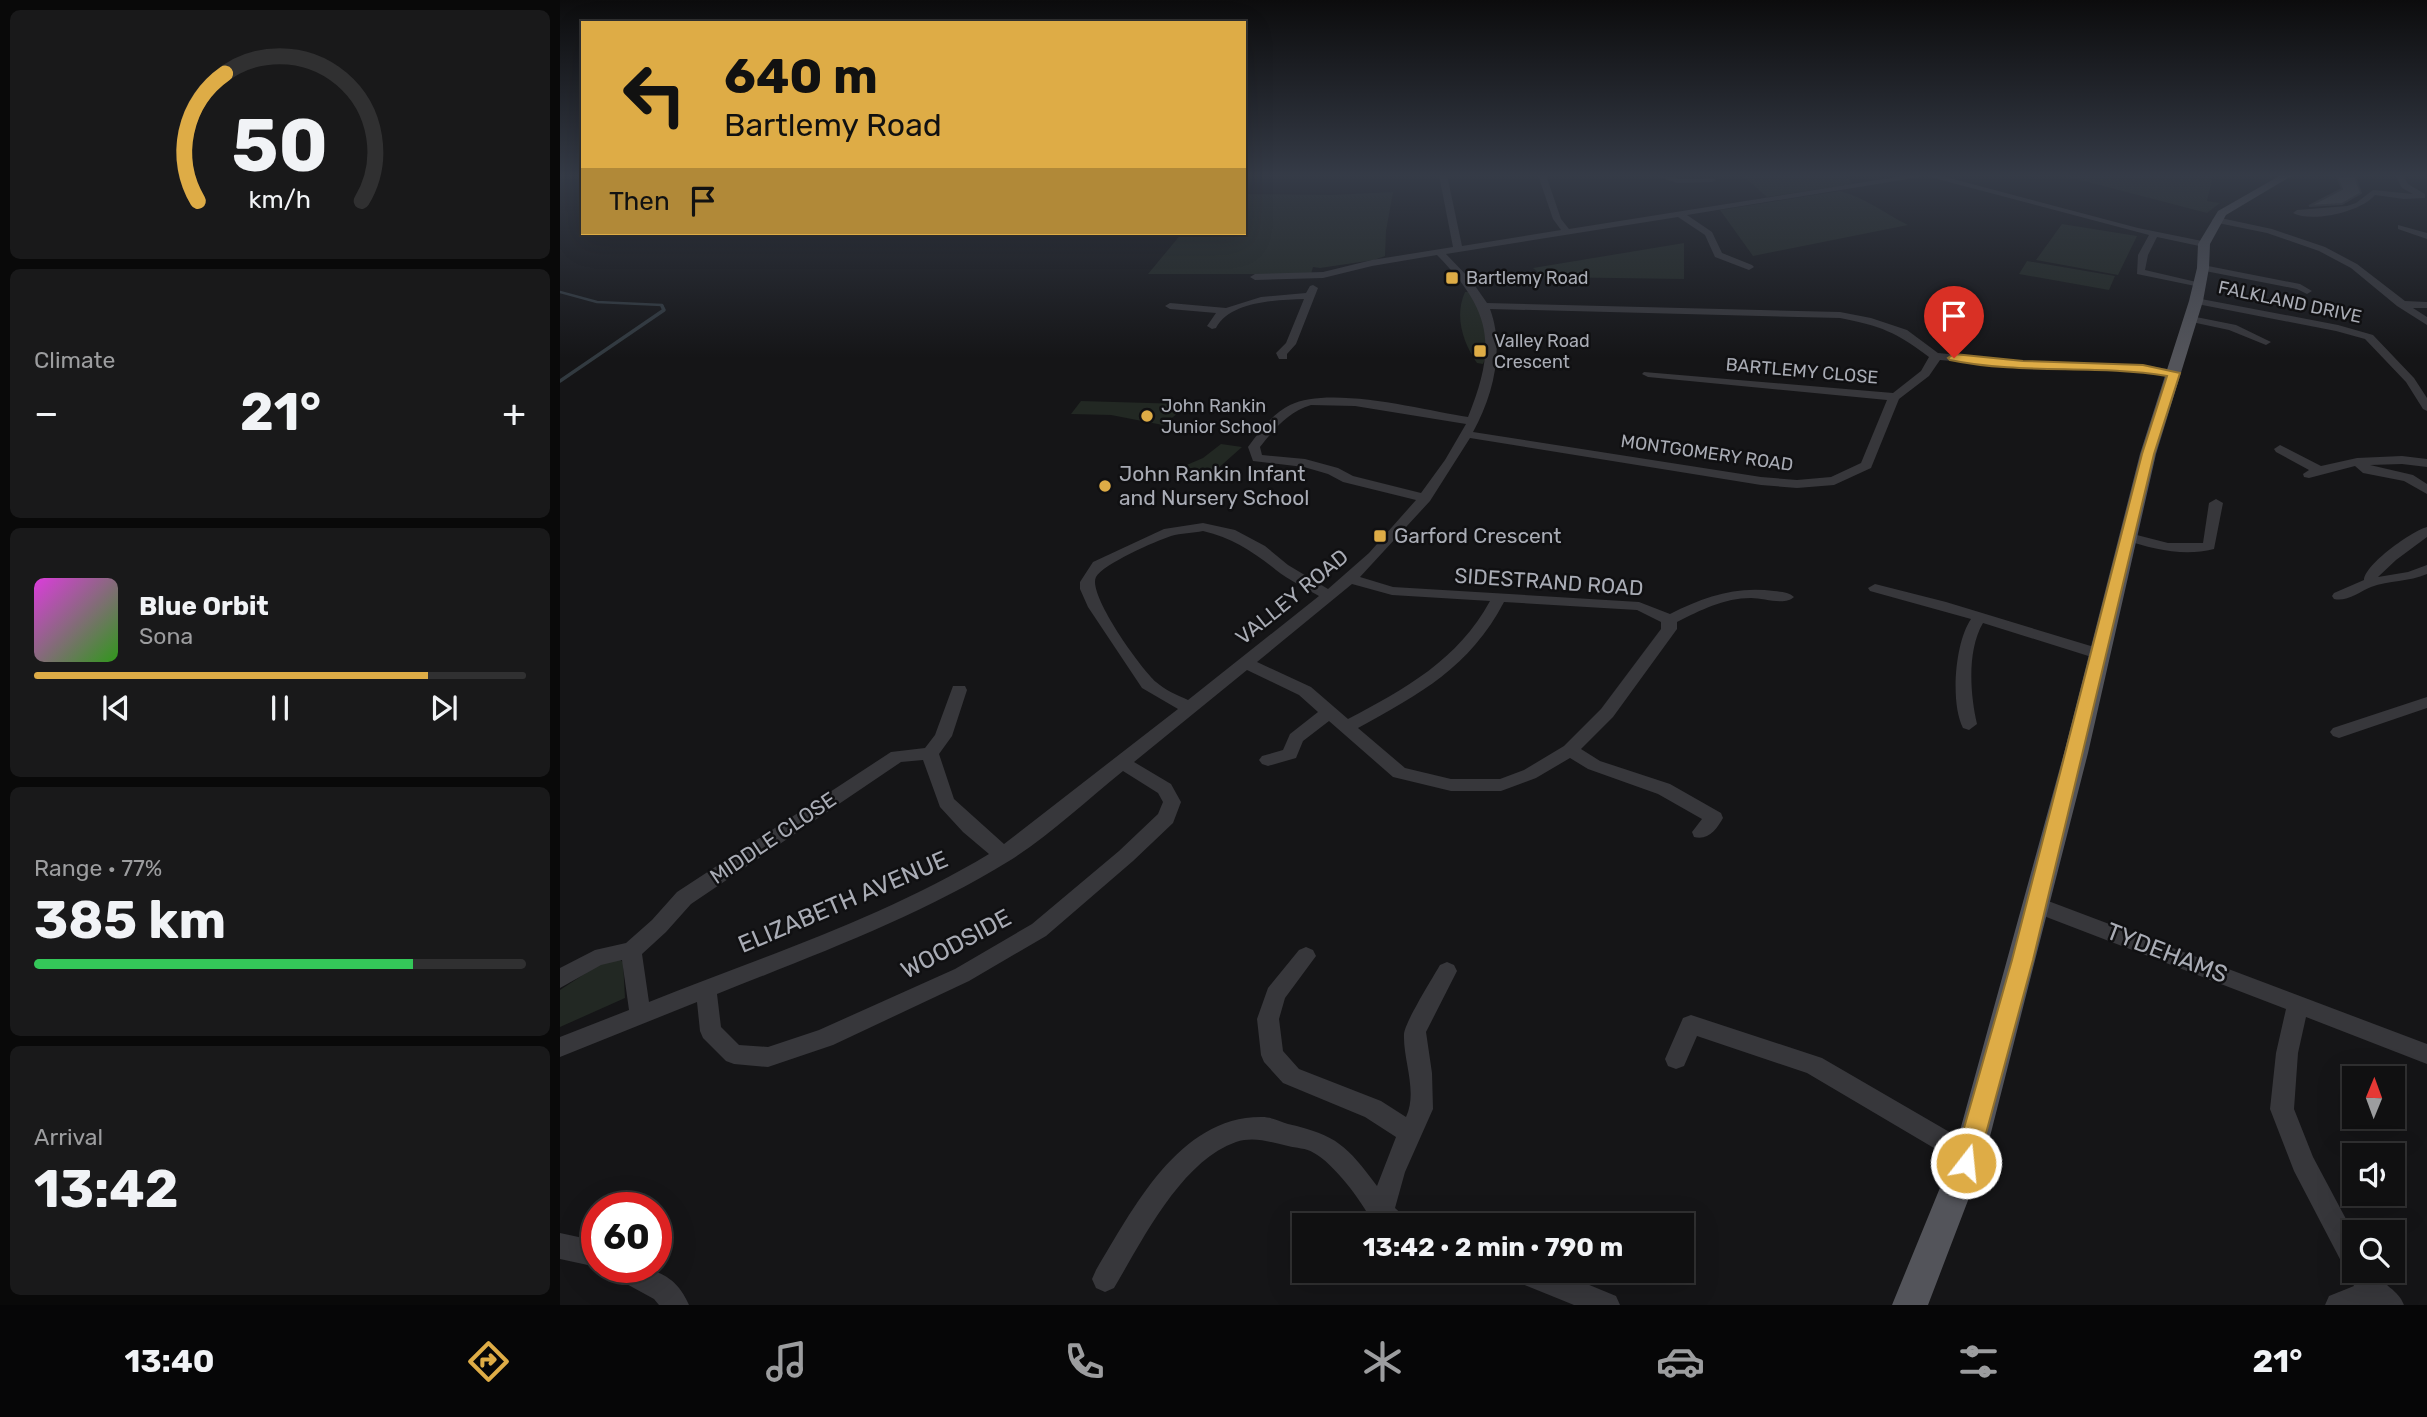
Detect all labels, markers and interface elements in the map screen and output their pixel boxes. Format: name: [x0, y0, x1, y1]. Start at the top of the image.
text: 640 m: [724, 47, 878, 105]
icon: left: [609, 49, 700, 140]
text: 50: [232, 103, 328, 189]
text: Bartlemy Road: [724, 106, 942, 144]
icon: arrive: [684, 182, 722, 220]
text: km/h: [249, 184, 311, 213]
text: Then: [609, 186, 670, 217]
place label: Bartlemy Road: [1466, 267, 1589, 289]
marker: Bartlemy Road: [1444, 270, 1460, 286]
street label: FALKLAND DRIVE: [2216, 276, 2364, 328]
pin: [1924, 286, 1984, 358]
icon: arrive: [1935, 297, 1973, 335]
place label: Valley Road Crescent: [1494, 330, 1590, 373]
marker: Valley Road Crescent: [1472, 343, 1488, 359]
text: Climate: [34, 346, 115, 374]
street label: BARTLEMY CLOSE: [1725, 353, 1879, 389]
text: 21°: [240, 381, 321, 443]
text: −: [34, 390, 59, 436]
text: +: [502, 390, 526, 436]
place label: John Rankin Junior School: [1161, 395, 1277, 438]
marker: John Rankin Junior School: [1139, 408, 1155, 424]
street label: MONTGOMERY ROAD: [1619, 430, 1795, 476]
place label: John Rankin Infant and Nursery School: [1119, 461, 1309, 510]
marker: John Rankin Infant and Nursery School: [1097, 478, 1113, 494]
place label: Garford Crescent: [1394, 523, 1562, 548]
marker: Garford Crescent: [1372, 528, 1388, 544]
street label: VALLEY ROAD: [1230, 544, 1353, 650]
street label: SIDESTRAND ROAD: [1454, 562, 1644, 601]
text: Blue Orbit: [139, 591, 269, 622]
text: Sona: [139, 622, 193, 650]
icon: previous: [97, 689, 135, 727]
icon: pause: [261, 689, 299, 727]
icon: next: [425, 689, 463, 727]
street label: MIDDLE CLOSE: [705, 786, 840, 889]
street label: ELIZABETH AVENUE: [734, 845, 952, 959]
text: Range · 77%: [34, 854, 162, 882]
text: 385 km: [34, 889, 226, 951]
street label: WOODSIDE: [896, 903, 1016, 985]
street label: TYDEHAMS: [2102, 917, 2232, 989]
north arrow: [2342, 1066, 2404, 1129]
map controls: [2342, 1066, 2405, 1283]
text: Arrival: [34, 1123, 103, 1151]
position arrow: [1929, 1126, 2003, 1200]
button: sound: [2342, 1143, 2405, 1206]
text: 13:42: [34, 1158, 179, 1220]
speed limit sign: 60: [581, 1192, 672, 1283]
button: search: [2342, 1220, 2405, 1283]
text: 13:42 · 2 min · 790 m: [1363, 1232, 1623, 1263]
icon: directions: [464, 1337, 513, 1386]
icon: music: [762, 1337, 811, 1386]
icon: phone: [1060, 1337, 1109, 1386]
icon: climate: [1358, 1337, 1407, 1386]
icon: car: [1656, 1337, 1705, 1386]
icon: filters: [1954, 1337, 2003, 1386]
text: 13:40: [125, 1342, 215, 1380]
text: 21°: [2253, 1342, 2302, 1380]

